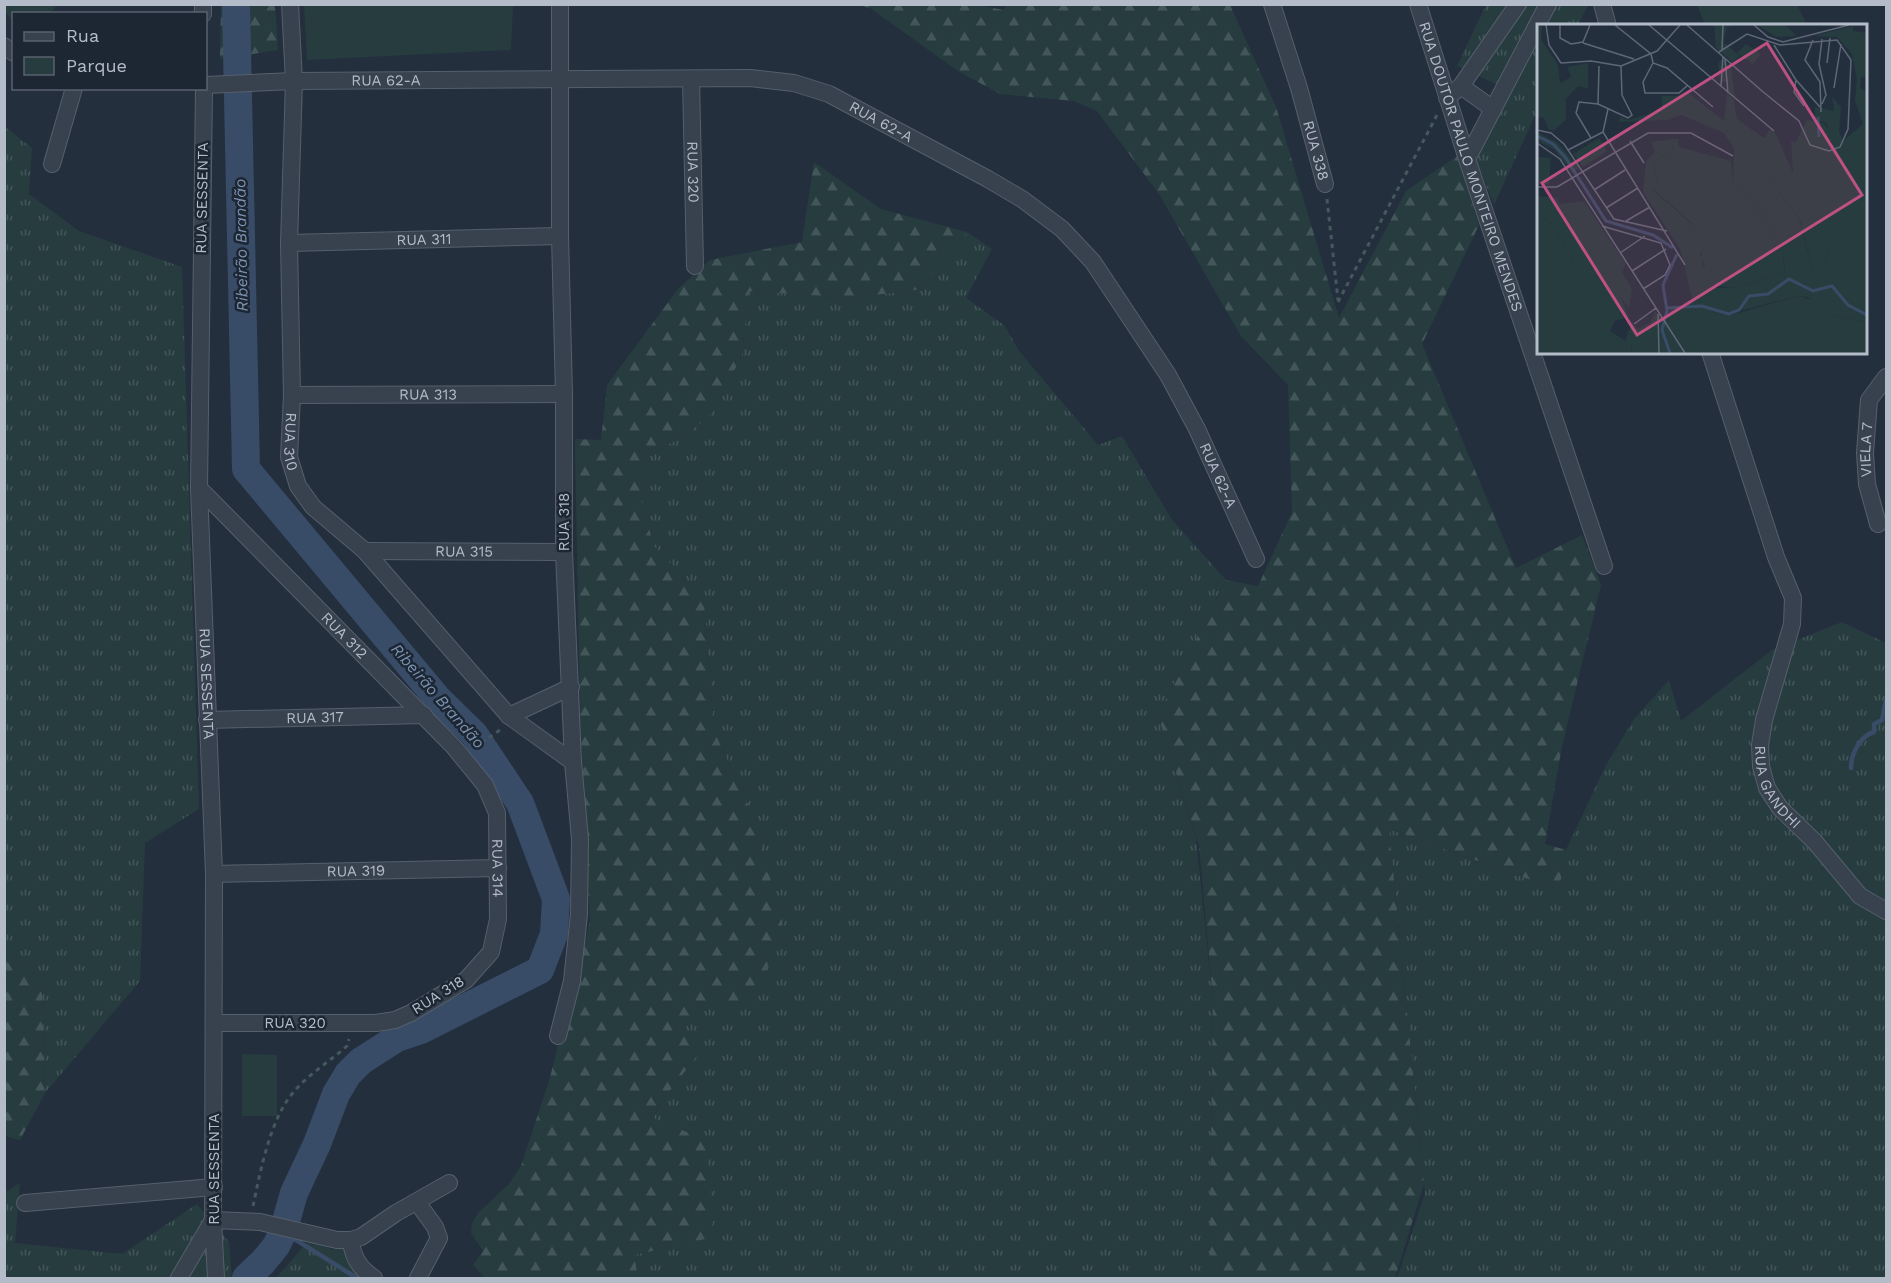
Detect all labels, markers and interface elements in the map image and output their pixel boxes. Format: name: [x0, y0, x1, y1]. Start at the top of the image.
legend: [12, 12, 207, 90]
street label: RUA DOUTOR PAULO MONTEIRO MENDES: [1415, 19, 1527, 314]
inset map: [1537, 24, 1867, 354]
text: Rua: [66, 25, 99, 46]
text: Parque: [66, 55, 127, 76]
street label: RUA 62-A: [351, 71, 421, 90]
street label: RUA 62-A: [846, 97, 916, 146]
street label: RUA 338: [1299, 119, 1333, 183]
street label: RUA 320: [683, 141, 703, 203]
street label: RUA SESSENTA: [192, 142, 212, 254]
water label: Ribeirão Brandão: [230, 178, 252, 312]
street label: RUA 311: [396, 230, 452, 249]
street label: RUA 313: [399, 385, 457, 404]
street label: RUA 310: [280, 412, 302, 473]
street label: VIELA 7: [1856, 421, 1876, 478]
street label: RUA 62-A: [1196, 440, 1241, 511]
street label: RUA 318: [555, 493, 573, 551]
street label: RUA 315: [435, 542, 493, 561]
street label: RUA 312: [317, 609, 371, 663]
street label: RUA SESSENTA: [195, 628, 218, 740]
water label: Ribeirão Brandão: [387, 640, 489, 752]
street label: RUA 317: [286, 708, 344, 727]
street label: RUA GANDHI: [1751, 745, 1805, 832]
street label: RUA 314: [488, 839, 507, 897]
street label: RUA 319: [326, 861, 385, 881]
street label: RUA 318: [408, 972, 468, 1018]
street label: RUA 320: [264, 1014, 326, 1032]
street label: RUA SESSENTA: [205, 1113, 223, 1225]

